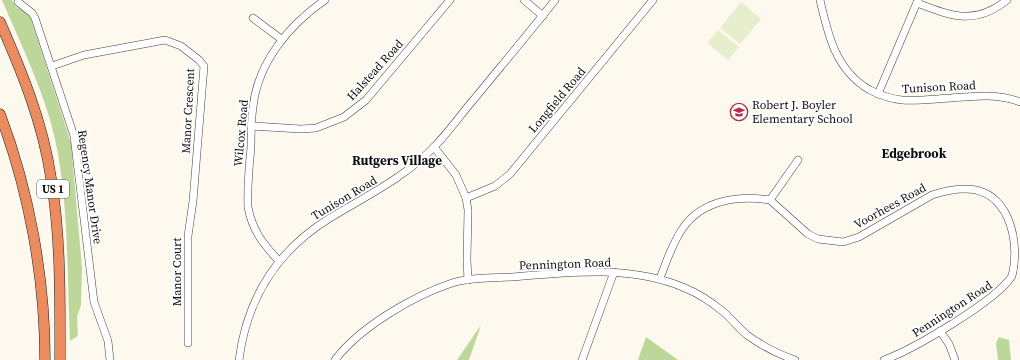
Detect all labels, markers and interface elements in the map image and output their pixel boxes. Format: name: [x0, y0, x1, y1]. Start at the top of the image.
street label: Halstead Road: [343, 36, 407, 104]
street label: Longfield Road: [525, 64, 589, 136]
street label: Manor Crescent: [178, 68, 198, 154]
street label: Tunison Road: [902, 77, 977, 97]
place label: Robert J. Boyler Elementary School: [752, 97, 853, 127]
street label: Wilcox Road: [230, 99, 252, 167]
school or university icon: Robert J. Boyler Elementary School: [729, 102, 749, 122]
street label: Regency Manor Drive: [74, 129, 106, 245]
district label: Edgebrook: [882, 145, 947, 162]
district label: Rutgers Village: [352, 152, 442, 169]
street label: Tunison Road: [308, 172, 380, 224]
road number: US 1: [37, 180, 69, 198]
street label: Voorhees Road: [851, 180, 929, 232]
street label: Manor Court: [169, 238, 185, 306]
street label: Pennington Road: [519, 254, 612, 274]
street label: Pennington Road: [909, 277, 995, 341]

